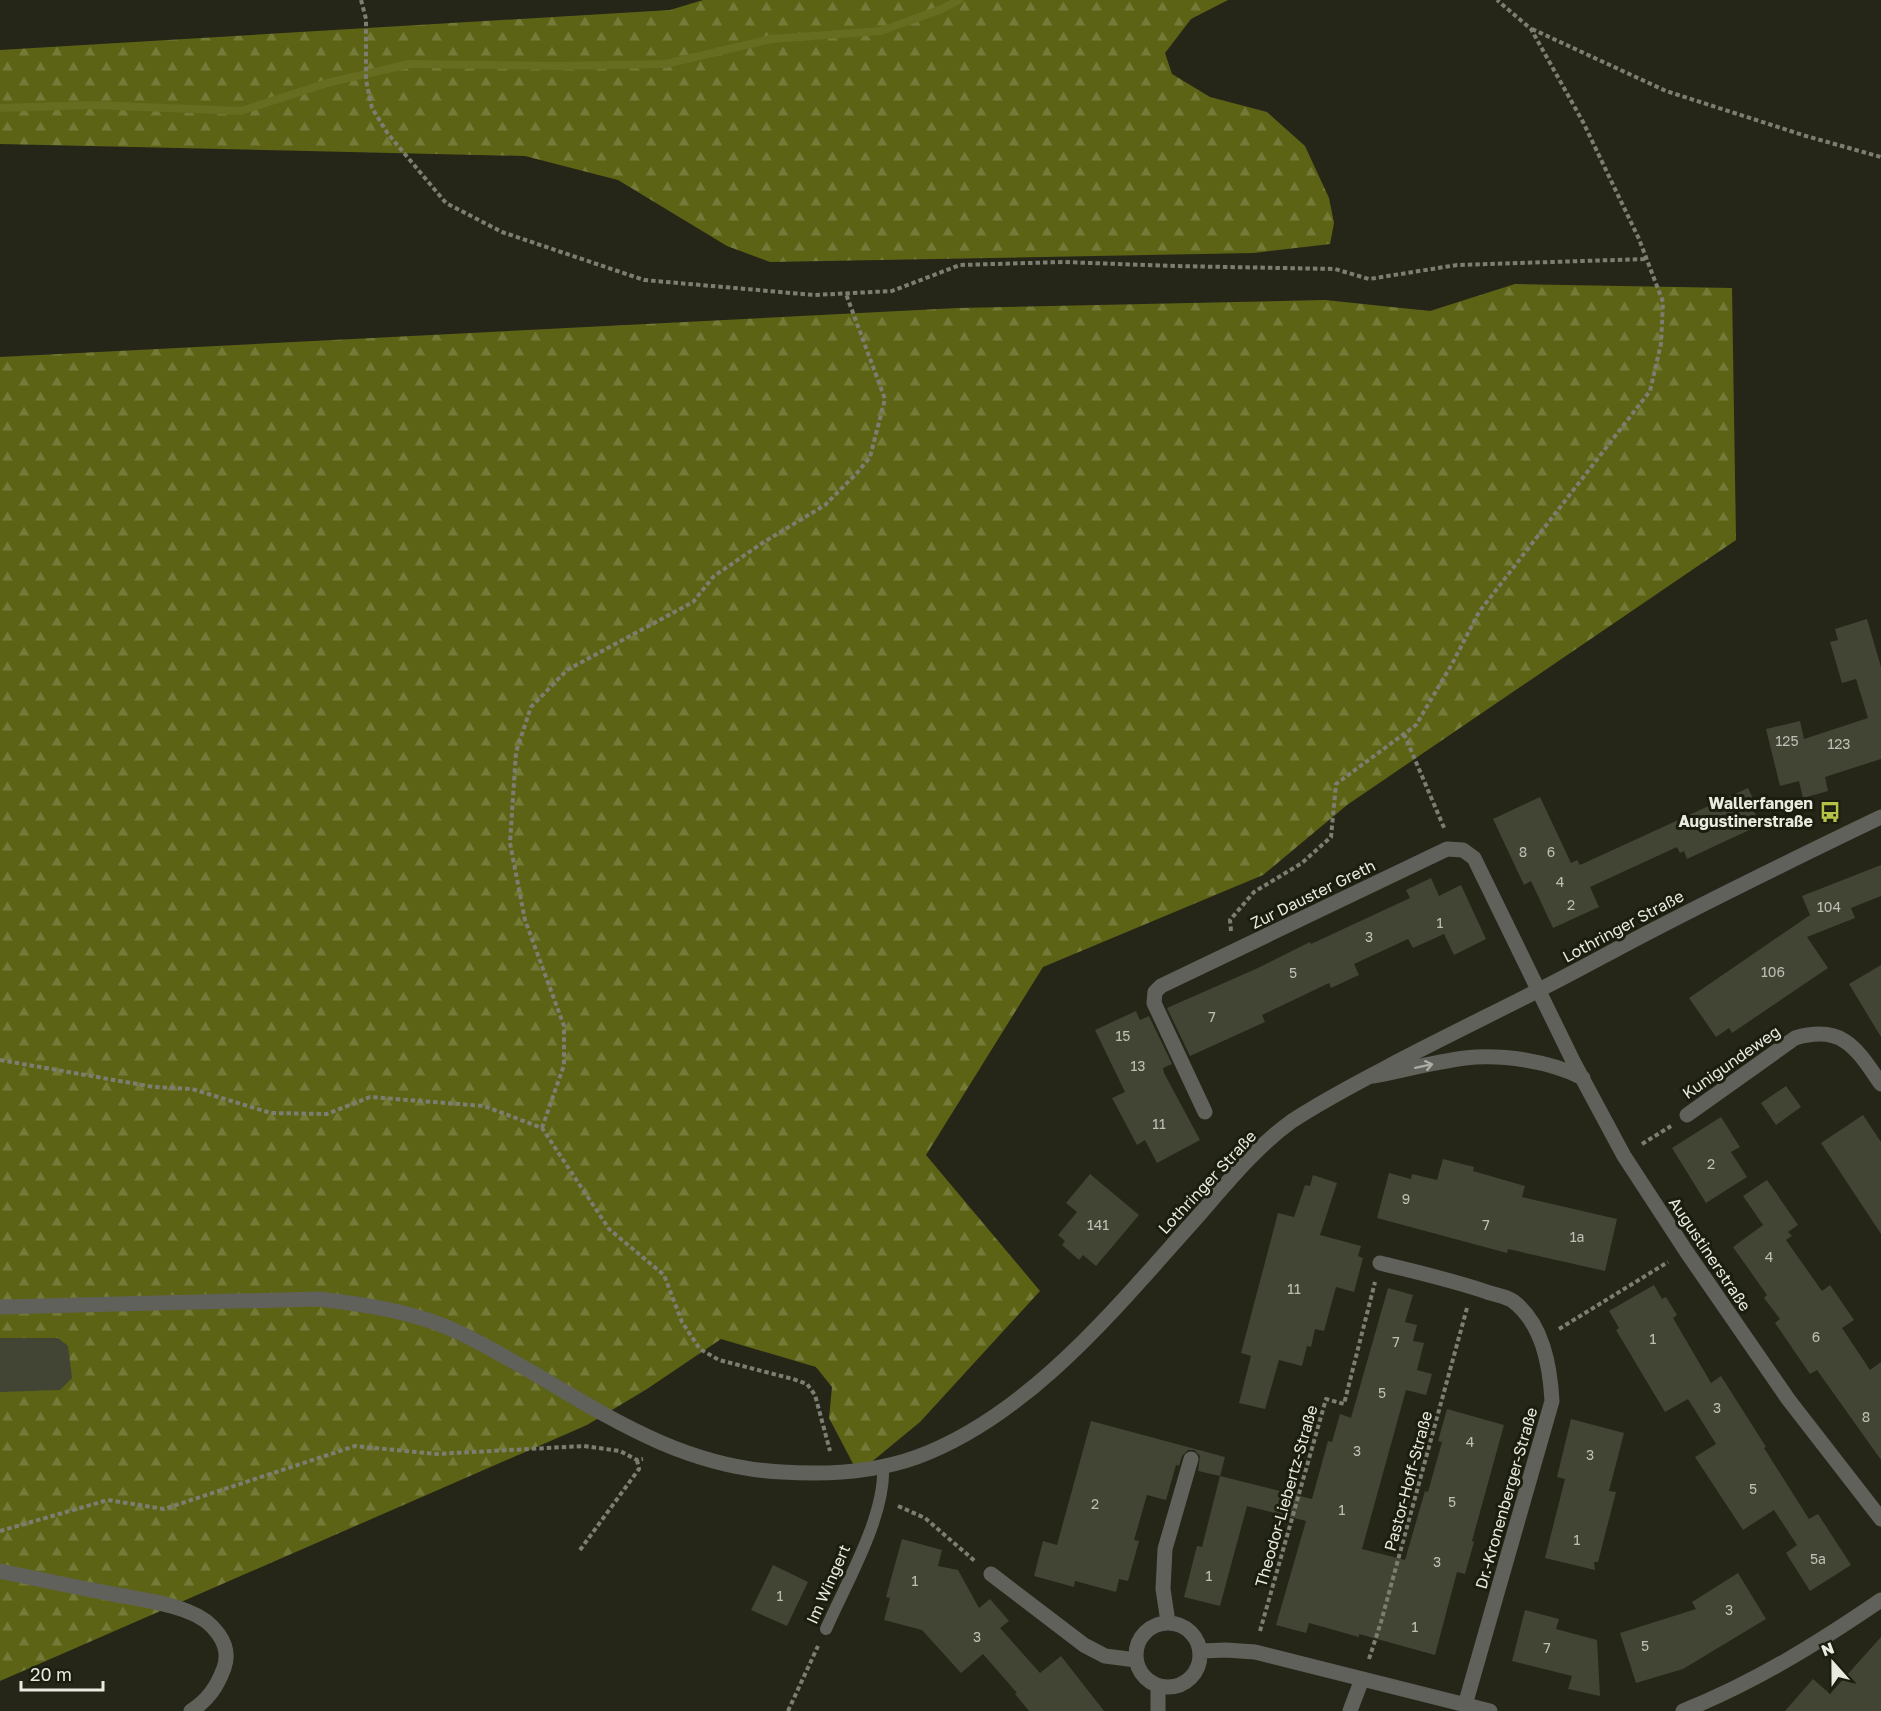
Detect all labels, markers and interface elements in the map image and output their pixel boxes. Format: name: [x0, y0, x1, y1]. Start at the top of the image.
house number: 125: [1775, 732, 1799, 749]
house number: 123: [1827, 735, 1851, 752]
place label: Wallerfangen Augustinerstraße: [1678, 793, 1813, 831]
bus stop icon: Wallerfangen Augustinerstraße: [1818, 800, 1842, 824]
house number: 8: [1519, 843, 1527, 860]
house number: 6: [1547, 843, 1555, 860]
street label: Zur Dauster Greth: [1247, 855, 1379, 933]
house number: 4: [1556, 873, 1564, 890]
street label: Lothringer Straße: [1559, 886, 1687, 966]
house number: 2: [1567, 896, 1575, 913]
house number: 104: [1817, 898, 1841, 915]
house number: 1: [1437, 914, 1444, 931]
house number: 3: [1365, 928, 1373, 945]
house number: 106: [1761, 963, 1785, 980]
house number: 5: [1289, 964, 1297, 981]
house number: 7: [1208, 1008, 1216, 1025]
street label: Kunigundeweg: [1678, 1021, 1784, 1103]
house number: 15: [1116, 1027, 1130, 1044]
house number: 13: [1131, 1057, 1145, 1074]
one-way arrow: [1413, 1060, 1433, 1071]
house number: 11: [1152, 1115, 1166, 1132]
street label: Lothringer Straße: [1154, 1126, 1260, 1238]
house number: 2: [1707, 1155, 1715, 1172]
house number: 9: [1402, 1190, 1410, 1207]
street label: Augustinerstraße: [1665, 1193, 1755, 1315]
house number: 141: [1087, 1216, 1109, 1233]
house number: 7: [1482, 1216, 1490, 1233]
house number: 1a: [1570, 1228, 1584, 1245]
house number: 4: [1765, 1248, 1773, 1265]
house number: 11: [1287, 1280, 1301, 1297]
house number: 6: [1812, 1328, 1820, 1345]
house number: 1: [1650, 1330, 1657, 1347]
house number: 7: [1392, 1333, 1400, 1350]
house number: 5: [1378, 1384, 1386, 1401]
house number: 3: [1713, 1399, 1721, 1416]
street label: Theodor-Liebertz-Straße: [1250, 1403, 1322, 1589]
street label: Dr.-Kronenberger-Straße: [1471, 1405, 1541, 1591]
house number: 8: [1862, 1408, 1870, 1425]
street label: Pastor-Hoff-Straße: [1380, 1409, 1436, 1553]
house number: 4: [1466, 1433, 1474, 1450]
house number: 3: [1353, 1442, 1361, 1459]
house number: 3: [1586, 1446, 1594, 1463]
house number: 5: [1749, 1480, 1757, 1497]
house number: 5: [1448, 1493, 1456, 1510]
house number: 2: [1091, 1495, 1099, 1512]
house number: 1: [1339, 1501, 1346, 1518]
house number: 1: [1574, 1531, 1581, 1548]
street label: Im Wingert: [802, 1541, 854, 1627]
house number: 5a: [1810, 1550, 1826, 1567]
house number: 3: [1433, 1553, 1441, 1570]
house number: 1: [1206, 1567, 1213, 1584]
house number: 1: [912, 1572, 919, 1589]
house number: 1: [777, 1587, 784, 1604]
house number: 3: [1725, 1601, 1733, 1618]
house number: 1: [1412, 1618, 1419, 1635]
house number: 3: [973, 1628, 981, 1645]
north arrow: [1803, 1633, 1863, 1693]
house number: 5: [1641, 1637, 1649, 1654]
text: N: [1818, 1637, 1837, 1661]
house number: 7: [1543, 1639, 1551, 1656]
scale bar: [21, 1654, 104, 1692]
text: 20 m: [30, 1663, 72, 1685]

